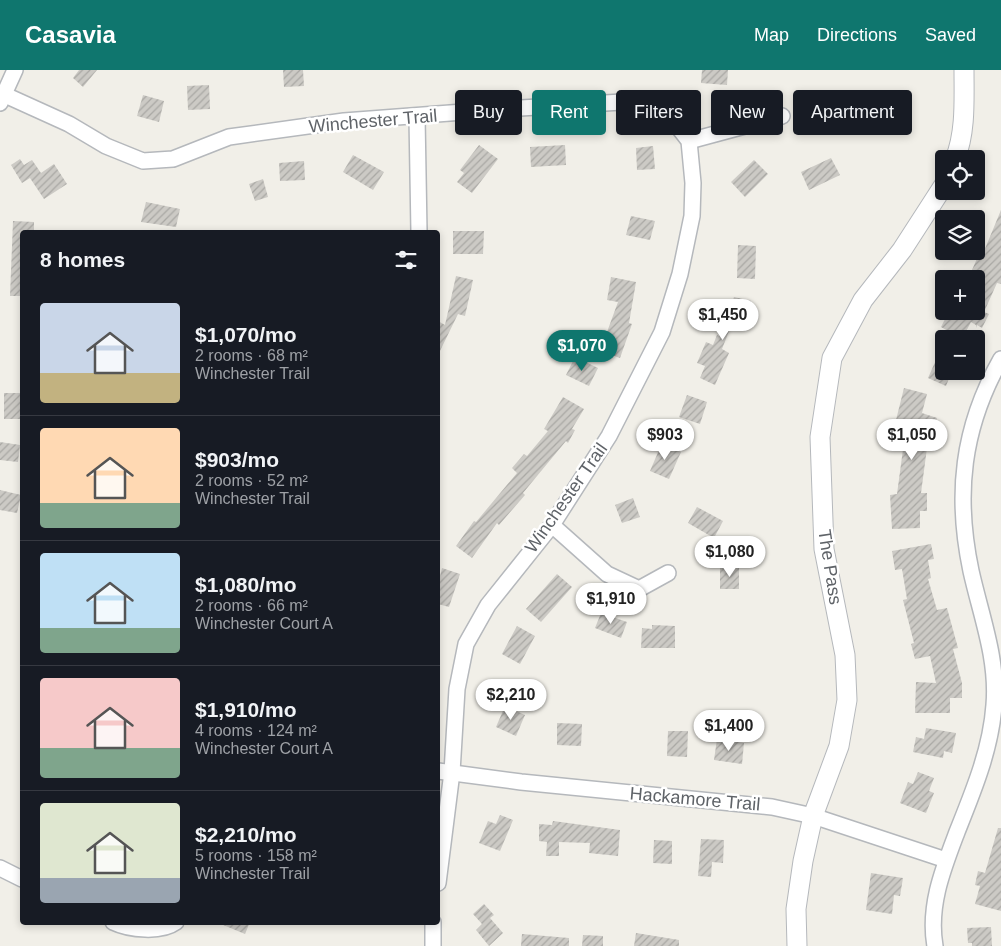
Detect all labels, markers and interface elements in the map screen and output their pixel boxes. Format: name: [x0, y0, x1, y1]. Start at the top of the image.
text: Casavia: [25, 21, 116, 48]
text: Map: [754, 25, 789, 45]
text: Directions: [817, 25, 897, 45]
text: Saved: [925, 25, 976, 45]
chip: Buy: [455, 90, 522, 135]
chip: Rent: [532, 90, 606, 135]
chip: Filters: [616, 90, 701, 135]
chip: New: [711, 90, 783, 135]
chip: Apartment: [793, 90, 912, 135]
street label: Winchester Trail: [308, 105, 438, 137]
map controls: [935, 150, 985, 380]
button: locate: [935, 150, 985, 200]
button: layers: [935, 210, 985, 260]
icon: filters: [392, 246, 420, 274]
text: 8 homes: [40, 248, 125, 271]
button: +: [935, 270, 985, 320]
pin: $1,450: [682, 298, 764, 341]
text: $1,450: [699, 306, 747, 323]
icon: home: [80, 323, 140, 383]
text: $1,070/mo: [195, 323, 297, 346]
pin: $1,070: [541, 330, 623, 372]
button: −: [935, 330, 985, 380]
text: $1,070: [558, 337, 606, 354]
text: 2 rooms · 68 m²: [195, 347, 308, 364]
text: Winchester Trail: [195, 365, 310, 382]
pin: $903: [635, 418, 695, 461]
pin: $1,050: [871, 418, 953, 461]
text: $903: [647, 426, 683, 443]
text: $1,050: [888, 426, 936, 443]
street label: Winchester Trail: [521, 439, 611, 557]
icon: home: [80, 448, 140, 508]
text: $903/mo: [195, 448, 279, 471]
text: 2 rooms · 52 m²: [195, 472, 308, 489]
text: Winchester Trail: [195, 490, 310, 507]
street label: The Pass: [814, 528, 846, 606]
pin: $1,080: [689, 536, 771, 578]
text: $1,080: [706, 543, 754, 560]
icon: home: [80, 573, 140, 633]
text: $1,080/mo: [195, 573, 297, 596]
pin: $1,910: [570, 582, 652, 625]
text: $1,910: [587, 590, 635, 607]
text: 2 rooms · 66 m²: [195, 597, 308, 614]
text: Winchester Court A: [195, 615, 333, 632]
pin: $2,210: [470, 678, 552, 721]
text: $2,210: [487, 686, 535, 703]
icon: home: [80, 698, 140, 758]
text: $1,910/mo: [195, 698, 297, 721]
pin: $1,400: [688, 710, 770, 752]
text: $1,400: [705, 717, 753, 734]
text: 4 rooms · 124 m²: [195, 722, 317, 739]
text: Winchester Court A: [195, 740, 333, 757]
street label: Hackamore Trail: [629, 783, 761, 815]
icon: home: [80, 823, 140, 883]
text: $2,210/mo: [195, 823, 297, 846]
text: 5 rooms · 158 m²: [195, 847, 317, 864]
text: Winchester Trail: [195, 865, 310, 882]

